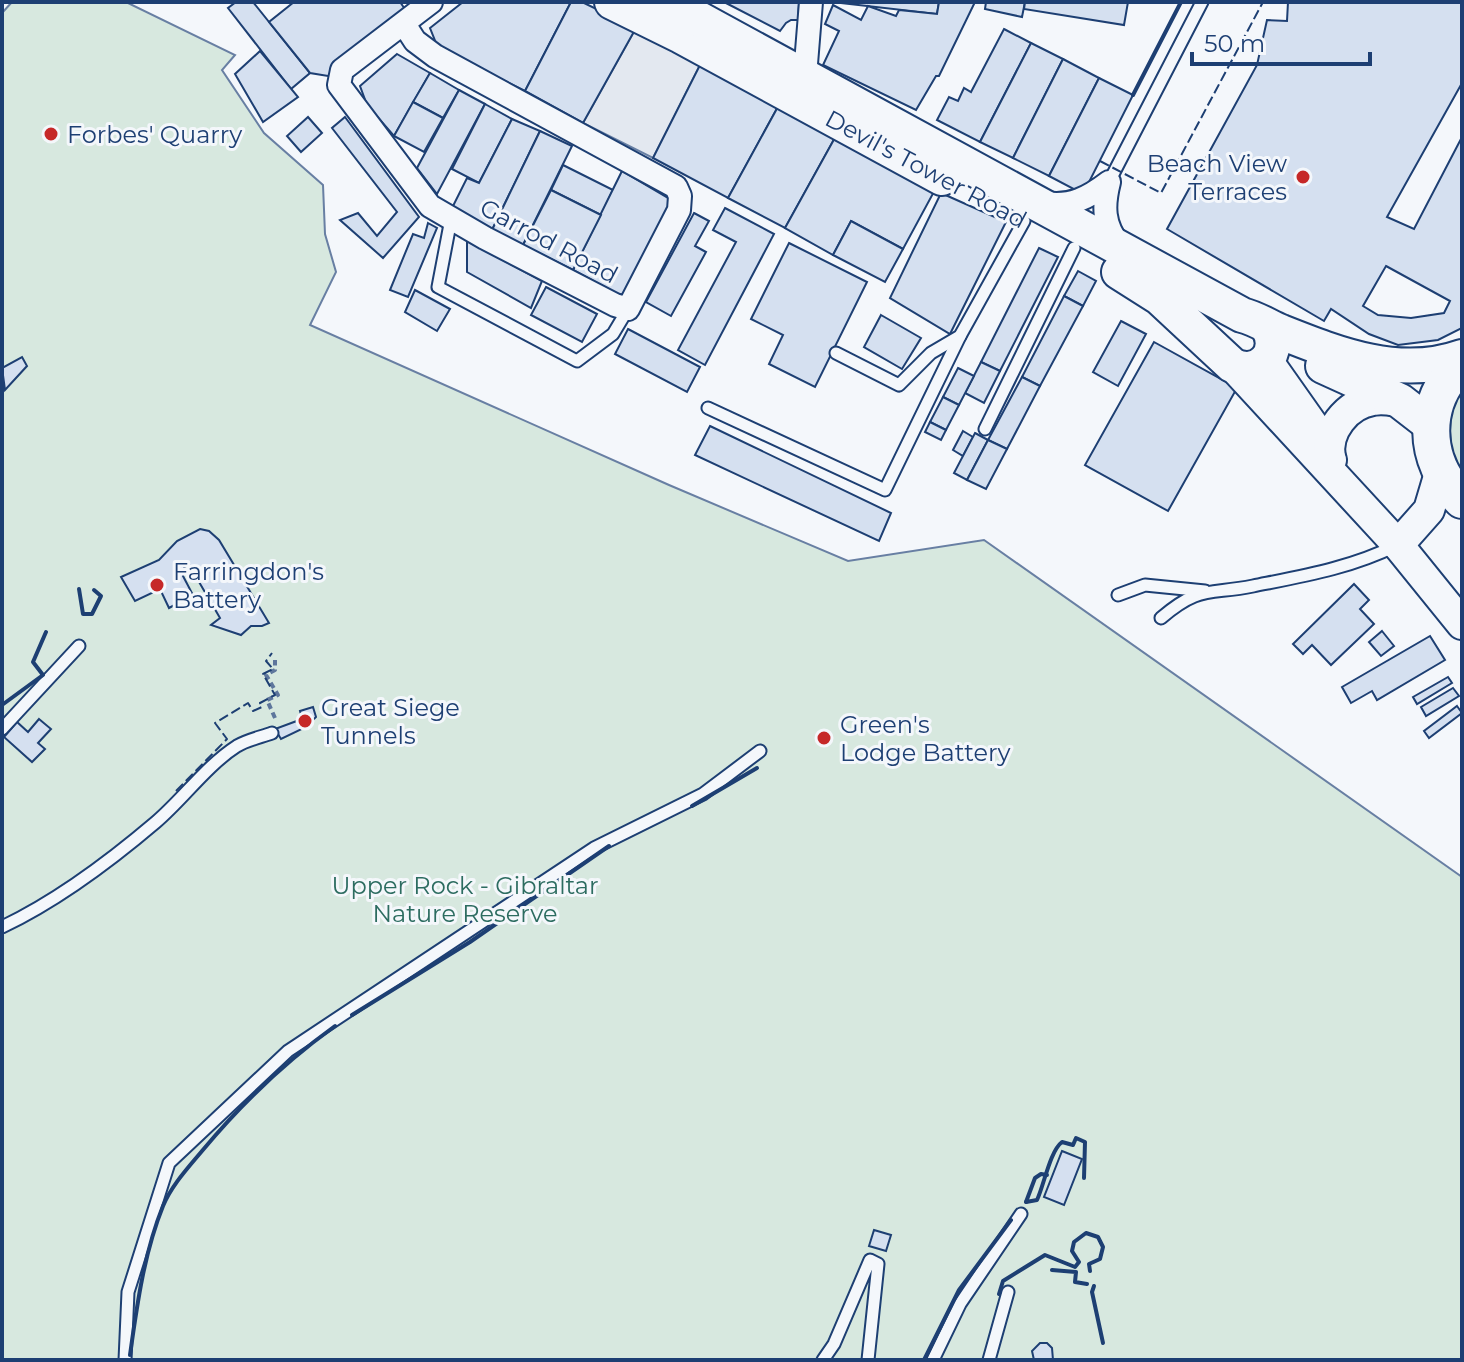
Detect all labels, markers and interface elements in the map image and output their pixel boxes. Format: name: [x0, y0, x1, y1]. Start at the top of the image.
scale bar: [1192, 16, 1370, 66]
text: 50 m: [1204, 29, 1265, 58]
street label: Devil's Tower Road: [820, 104, 1032, 234]
place label: Forbes' Quarry: [67, 120, 242, 149]
marker: Forbes' Quarry: [42, 125, 60, 143]
place label: Beach View Terraces: [1147, 149, 1287, 206]
marker: Beach View Terraces: [1294, 168, 1312, 186]
street label: Garrod Road: [475, 193, 623, 289]
place label: Farringdon's Battery: [173, 557, 324, 614]
marker: Farringdon's Battery: [148, 576, 166, 594]
place label: Great Siege Tunnels: [321, 693, 460, 750]
place label: Green's Lodge Battery: [840, 710, 1010, 767]
marker: Great Siege Tunnels: [296, 712, 314, 730]
marker: Green's Lodge Battery: [815, 729, 833, 747]
park label: Upper Rock - Gibraltar Nature Reserve: [331, 871, 599, 928]

